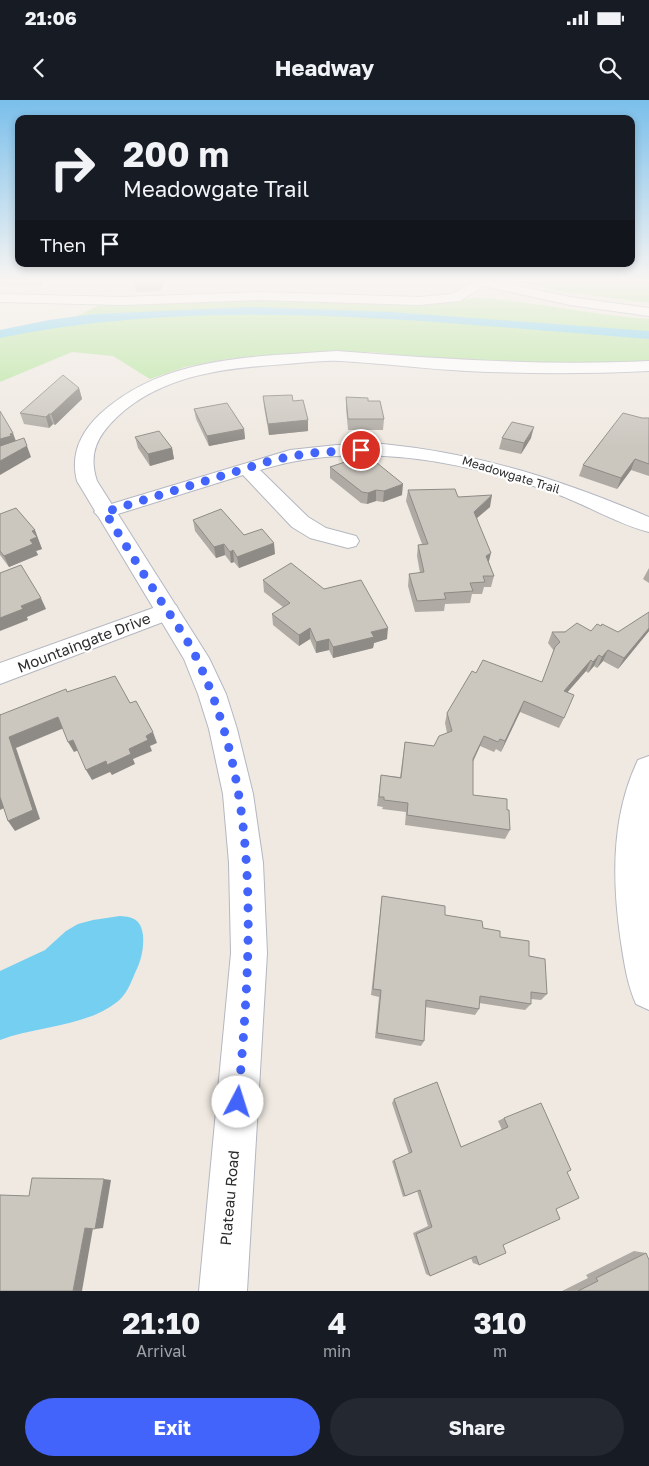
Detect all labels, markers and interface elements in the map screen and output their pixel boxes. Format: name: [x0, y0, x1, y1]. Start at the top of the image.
text: 21:06: [25, 6, 77, 29]
icon: back: [25, 54, 53, 82]
text: Headway: [275, 54, 374, 81]
icon: search: [596, 54, 624, 82]
text: 200 m: [123, 133, 229, 175]
icon: right: [40, 135, 105, 200]
text: Meadowgate Trail: [123, 175, 309, 202]
icon: arrive: [96, 230, 124, 258]
text: Then: [40, 233, 86, 256]
pin: [340, 429, 382, 471]
icon: arrive: [347, 436, 375, 464]
street label: Meadowgate Trail: [460, 452, 562, 497]
street label: Mountaingate Drive: [15, 608, 153, 676]
position arrow: [211, 1075, 263, 1127]
street label: Plateau Road: [216, 1149, 242, 1246]
text: 21:10: [122, 1305, 201, 1341]
text: 4: [328, 1305, 346, 1341]
text: 310: [473, 1305, 527, 1341]
text: Arrival: [136, 1341, 187, 1361]
text: min: [323, 1341, 351, 1361]
text: m: [493, 1341, 507, 1361]
button: Exit: [25, 1398, 320, 1456]
button: Share: [330, 1398, 624, 1456]

